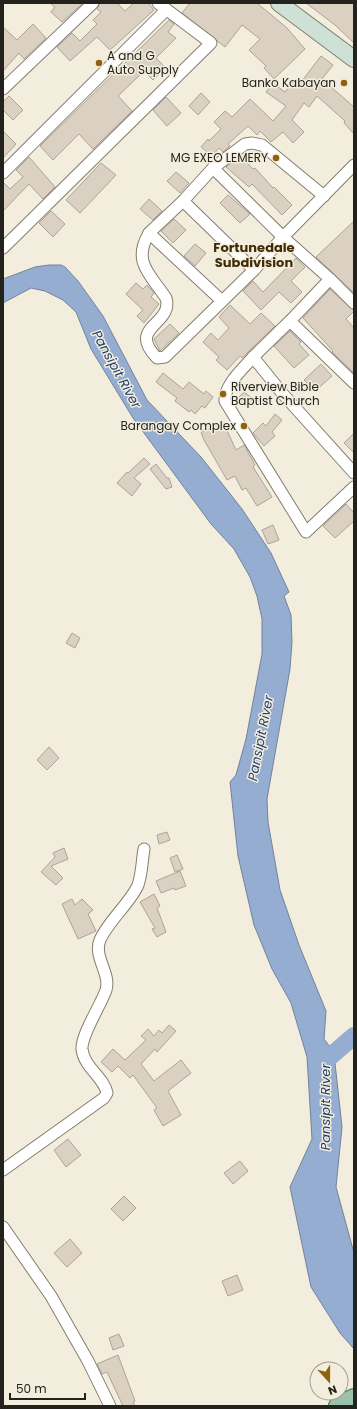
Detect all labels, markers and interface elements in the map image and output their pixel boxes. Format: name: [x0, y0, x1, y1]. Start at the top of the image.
place label: A and G Auto Supply: [107, 47, 179, 78]
marker: A and G Auto Supply: [94, 58, 104, 68]
place label: Banko Kabayan: [242, 74, 336, 91]
marker: Banko Kabayan: [339, 78, 349, 88]
place label: MG EXEO LEMERY: [171, 149, 268, 166]
marker: MG EXEO LEMERY: [271, 153, 281, 163]
district label: Fortunedale Subdivision: [213, 238, 295, 272]
water label: Pansipit River: [87, 327, 146, 413]
place label: Riverview Bible Baptist Church: [231, 378, 320, 409]
marker: Riverview Bible Baptist Church: [218, 389, 228, 399]
place label: Barangay Complex: [121, 417, 236, 434]
marker: Barangay Complex: [239, 421, 249, 431]
water label: Pansipit River: [243, 693, 278, 782]
water label: Pansipit River: [316, 1063, 335, 1150]
north arrow: [309, 1361, 349, 1401]
scale bar: [10, 1375, 85, 1401]
text: 50 m: [16, 1380, 47, 1397]
text: N: [326, 1381, 339, 1399]

